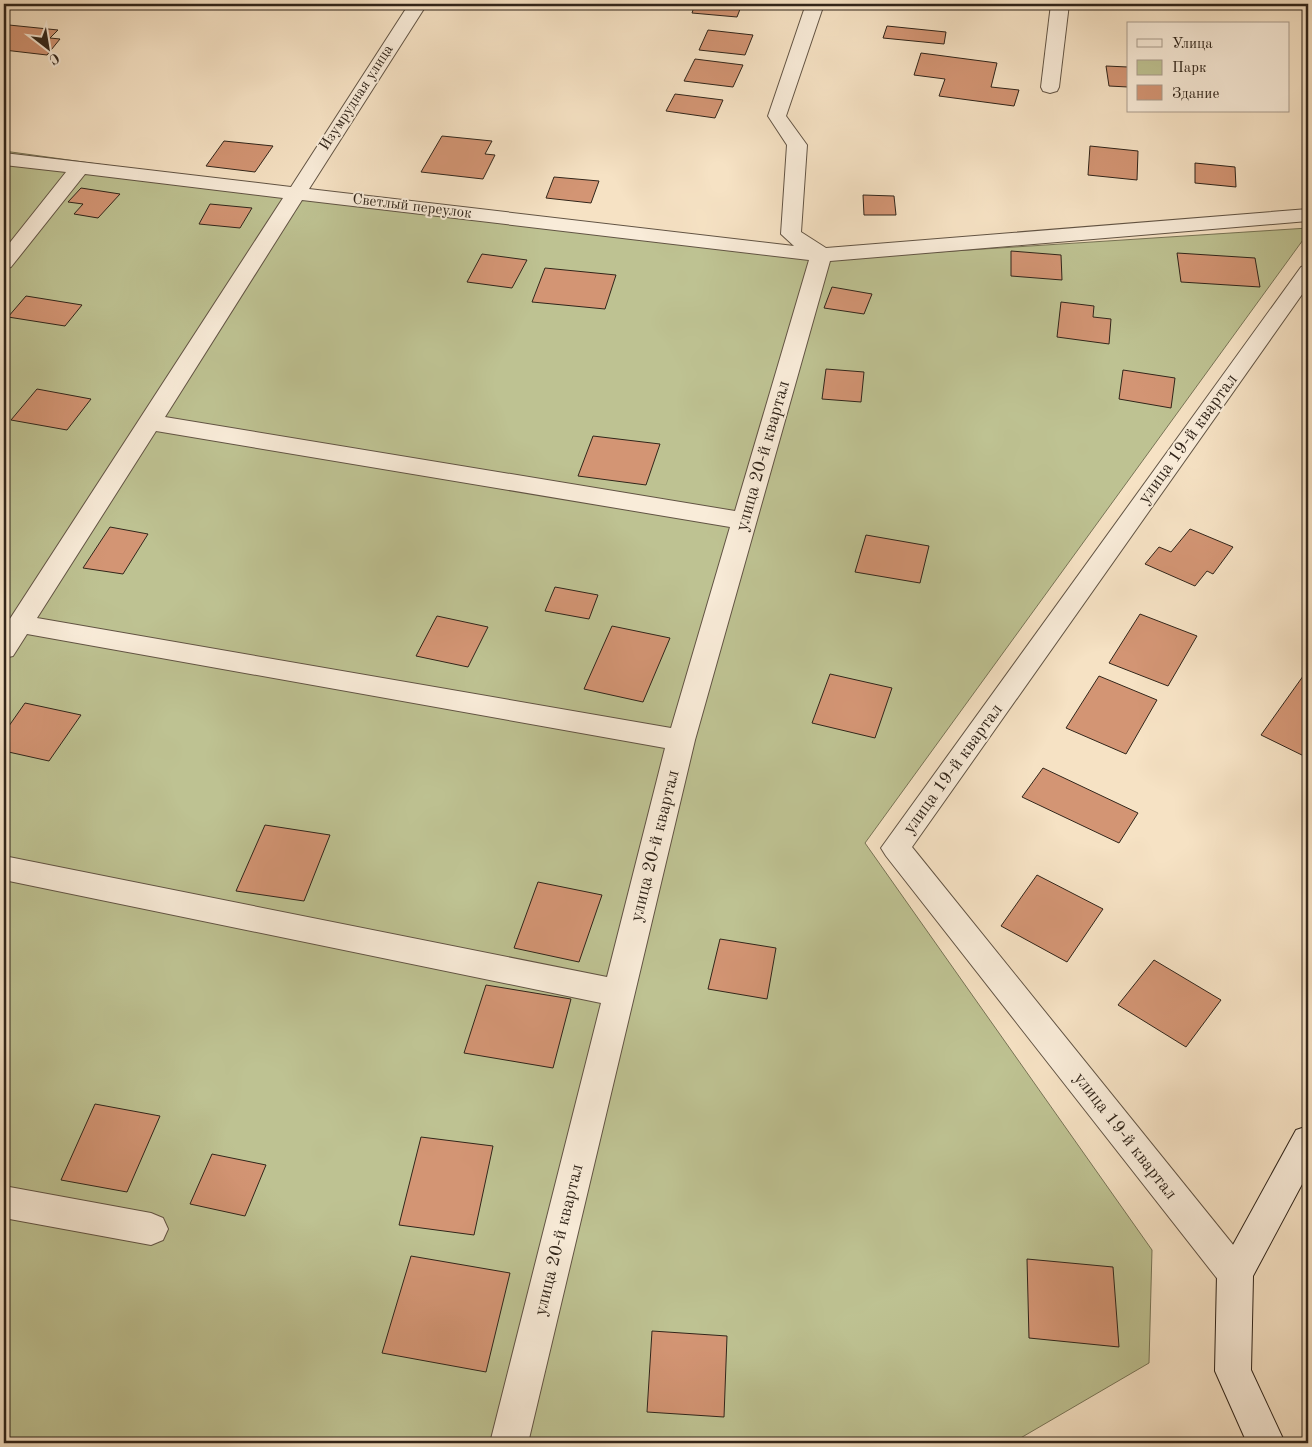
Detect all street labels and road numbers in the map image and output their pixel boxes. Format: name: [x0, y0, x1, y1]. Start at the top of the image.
street label: Изумрудная улица: [317, 42, 397, 154]
street label: Светлый переулок: [351, 192, 473, 222]
street label: улица 19-й квартал: [1135, 371, 1241, 507]
street label: улица 20-й квартал: [733, 379, 793, 533]
street label: улица 19-й квартал: [900, 701, 1006, 837]
street label: улица 20-й квартал: [627, 768, 683, 924]
street label: улица 19-й квартал: [1070, 1069, 1180, 1203]
street label: улица 20-й квартал: [531, 1162, 587, 1318]

